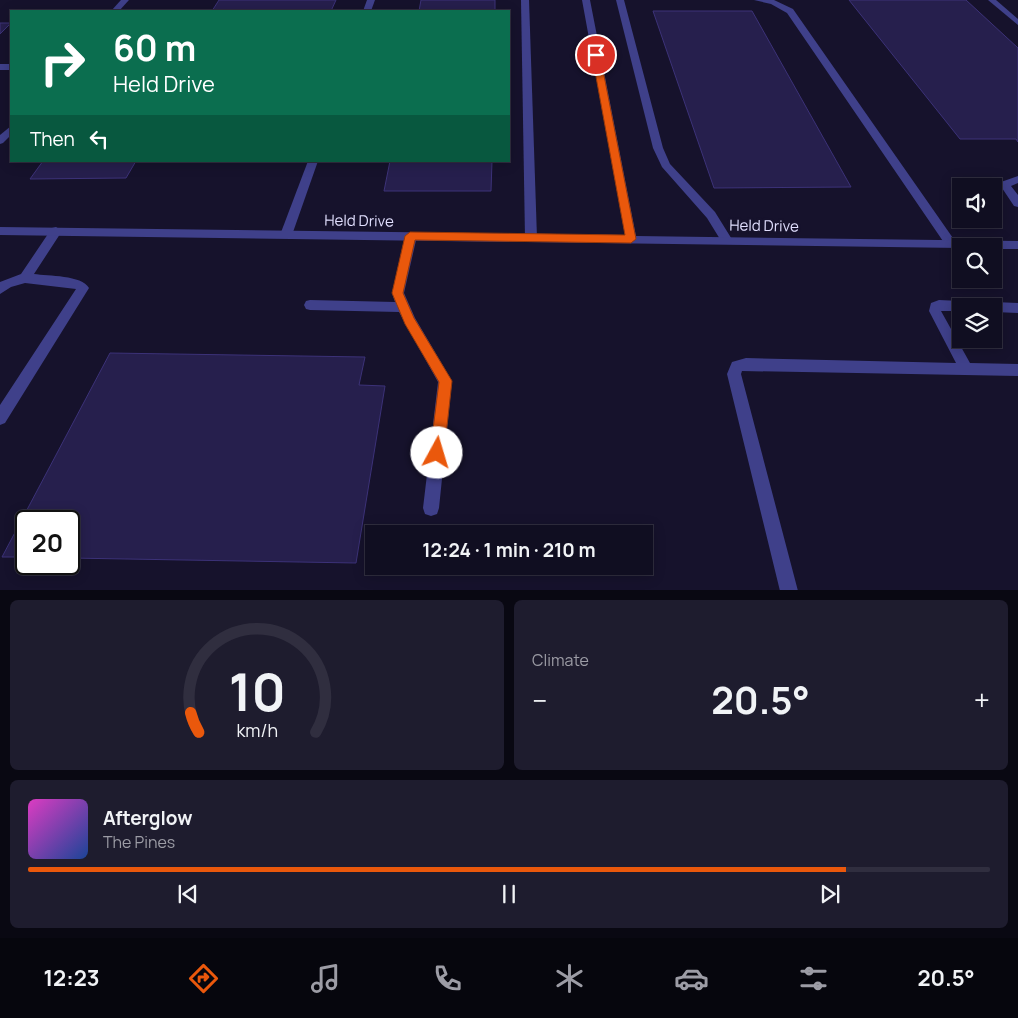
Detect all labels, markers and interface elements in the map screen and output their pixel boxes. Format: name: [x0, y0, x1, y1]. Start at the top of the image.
text: 60 m: [113, 24, 196, 72]
icon: right: [30, 30, 95, 95]
pin: [575, 34, 617, 76]
icon: arrive: [582, 41, 610, 69]
text: Held Drive: [113, 69, 215, 99]
icon: left: [85, 125, 113, 153]
text: Then: [30, 126, 75, 152]
map controls: [952, 178, 1002, 348]
button: sound: [952, 178, 1002, 228]
street label: Held Drive: [324, 209, 394, 232]
street label: Held Drive: [729, 214, 799, 237]
button: search: [952, 238, 1002, 288]
button: layers: [952, 298, 1002, 348]
position arrow: [410, 426, 462, 478]
speed limit sign: 20: [15, 510, 80, 575]
text: 12:24 · 1 min · 210 m: [422, 537, 596, 563]
text: Climate: [532, 649, 589, 671]
text: 10: [229, 656, 286, 727]
text: 20.5°: [711, 673, 810, 725]
text: −: [532, 681, 547, 719]
text: +: [974, 681, 990, 719]
text: km/h: [236, 718, 278, 742]
text: Afterglow: [103, 805, 192, 831]
text: The Pines: [103, 831, 175, 853]
icon: previous: [174, 880, 202, 908]
icon: pause: [495, 880, 523, 908]
icon: next: [816, 880, 844, 908]
icon: directions: [186, 961, 221, 996]
icon: music: [308, 961, 343, 996]
icon: phone: [430, 961, 465, 996]
icon: climate: [552, 961, 587, 996]
icon: car: [674, 961, 709, 996]
icon: filters: [796, 961, 831, 996]
text: 12:23: [43, 963, 100, 993]
text: 20.5°: [918, 963, 975, 993]

